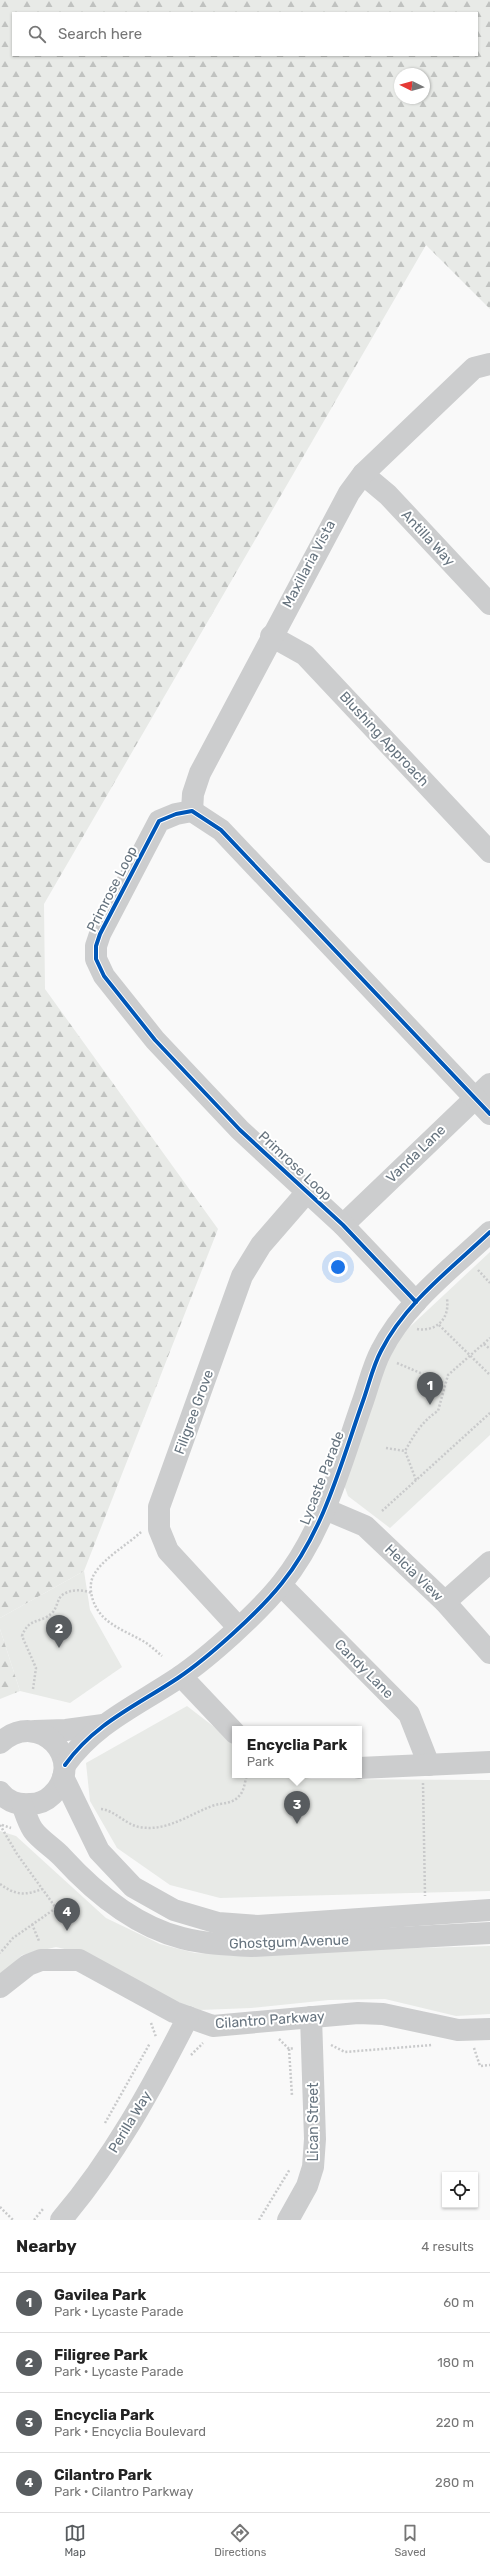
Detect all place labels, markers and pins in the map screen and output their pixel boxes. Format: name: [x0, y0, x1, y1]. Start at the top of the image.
pin: 1: [417, 1372, 443, 1405]
pin: 2: [46, 1615, 72, 1648]
pin: 3: [284, 1791, 310, 1824]
pin: 4: [54, 1898, 80, 1931]

